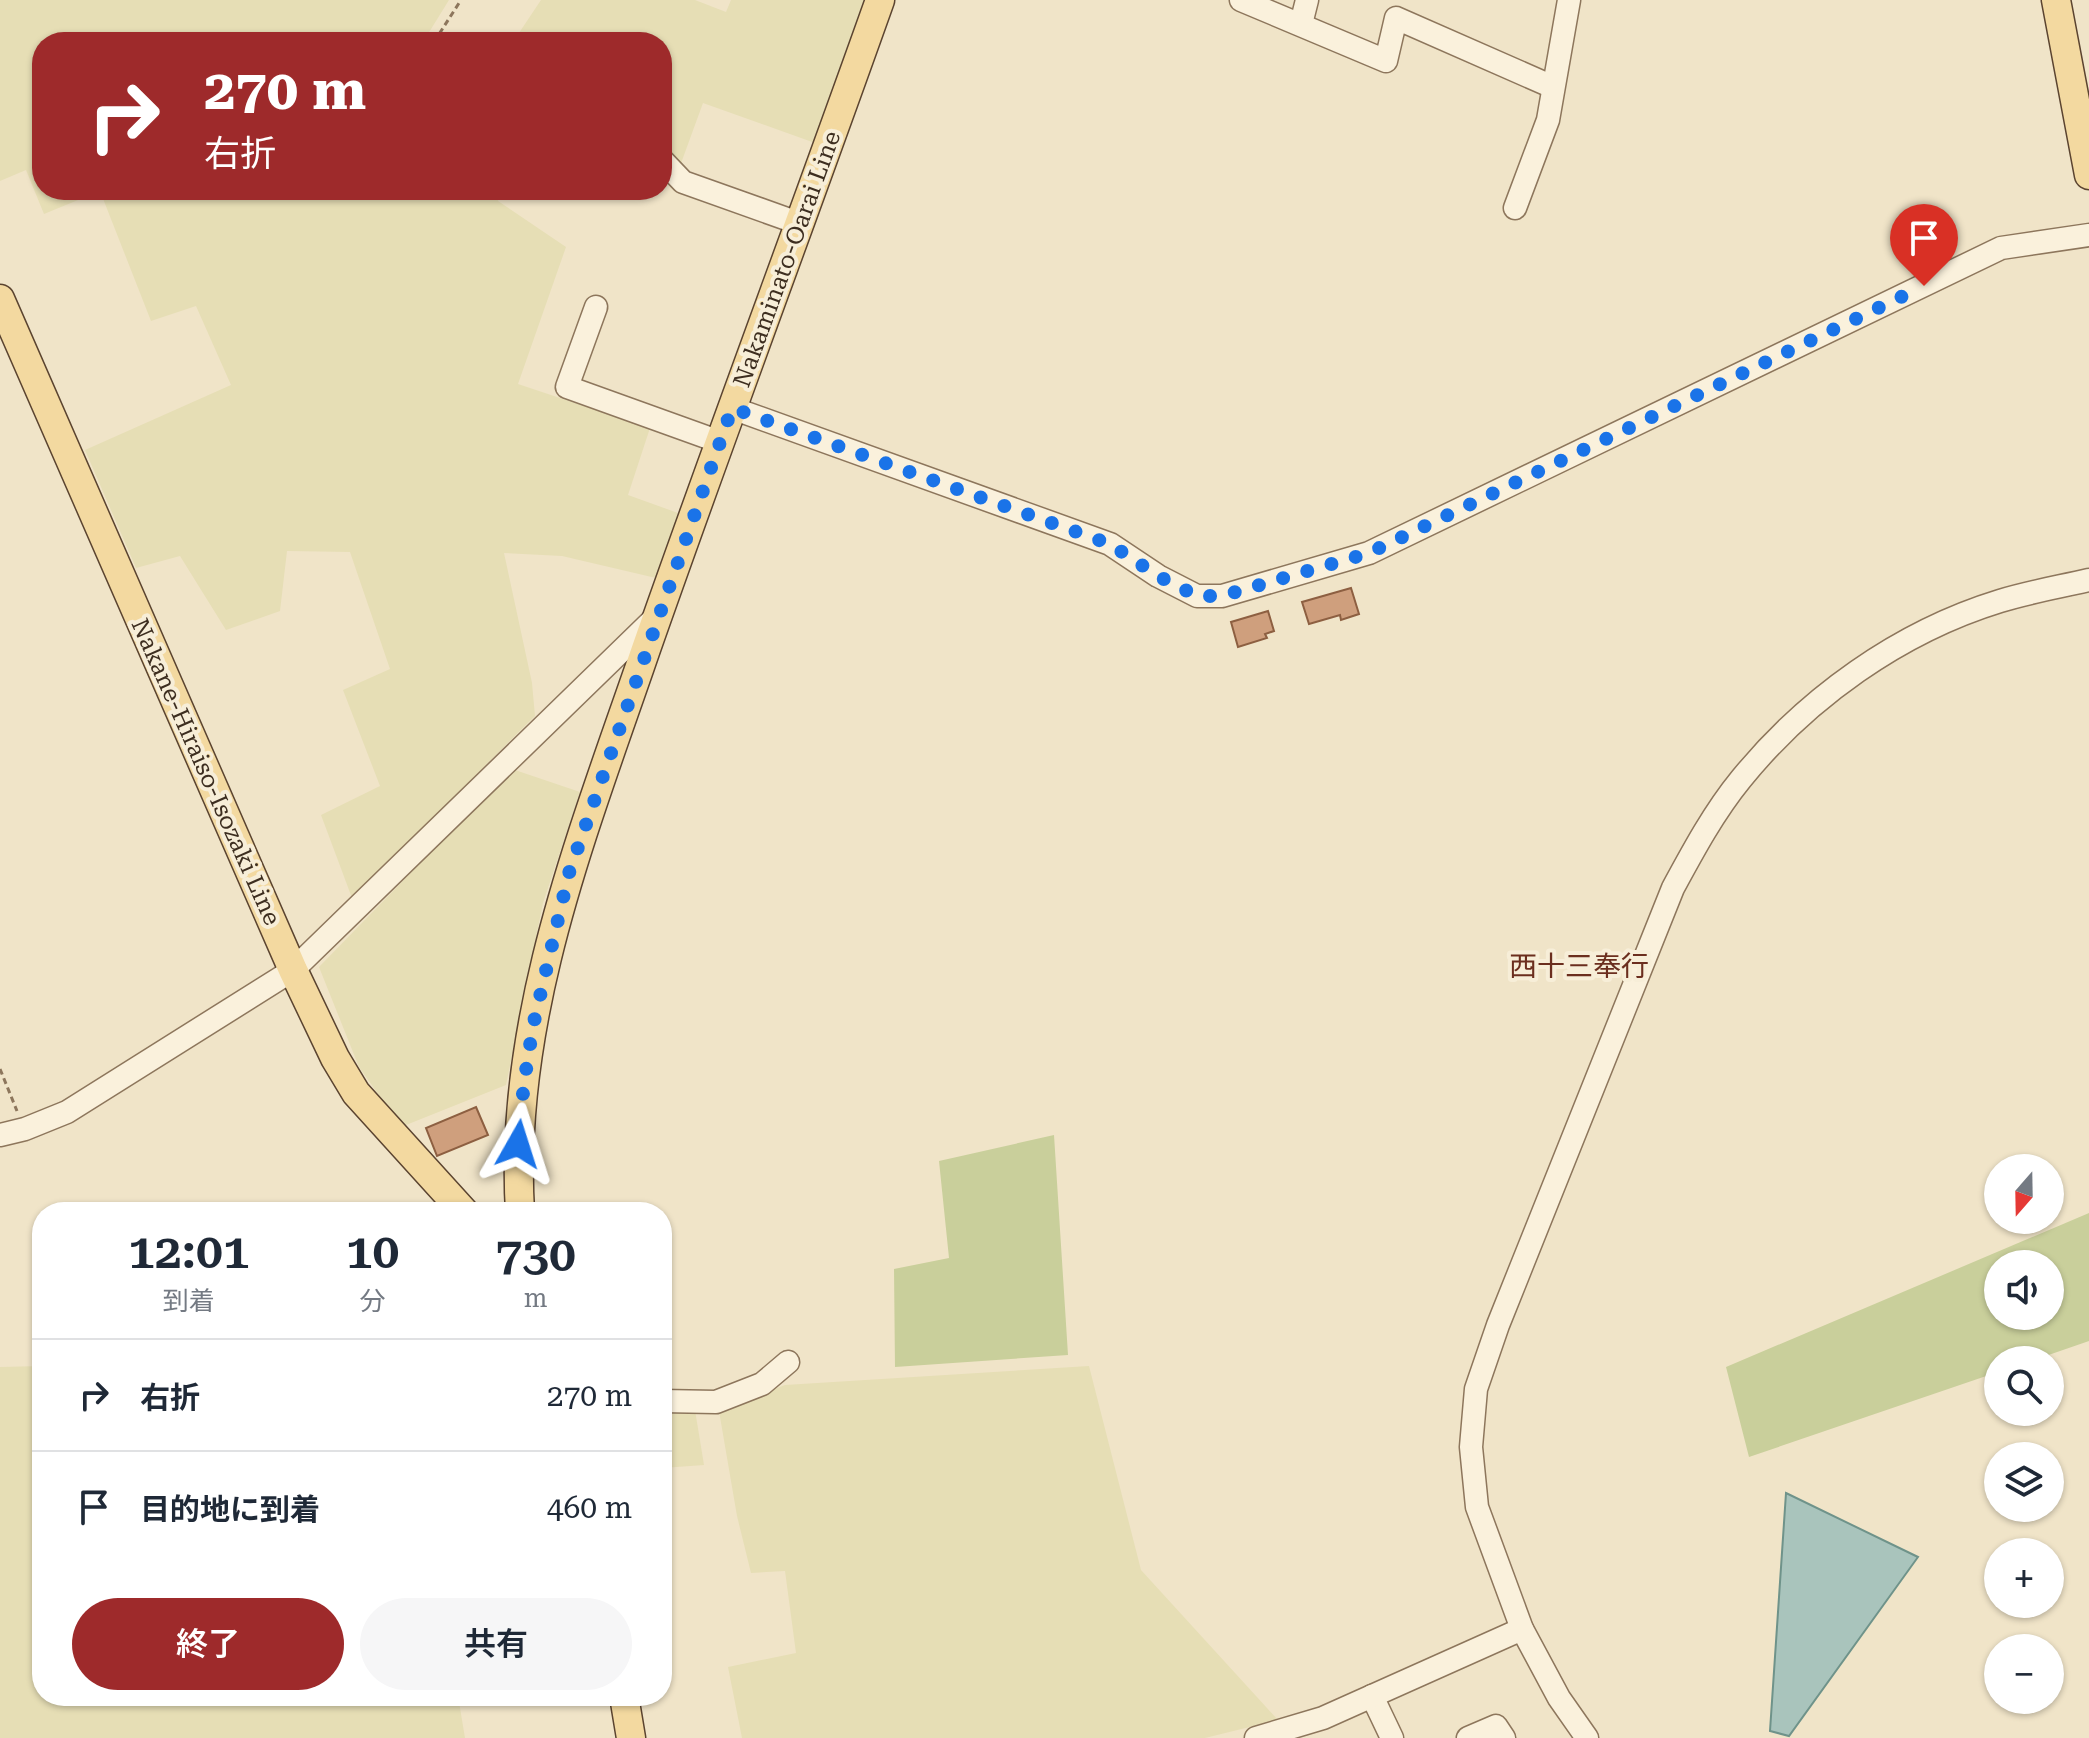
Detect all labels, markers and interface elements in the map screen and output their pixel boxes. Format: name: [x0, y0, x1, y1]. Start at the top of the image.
text: 270 m: [204, 57, 366, 123]
icon: right: [72, 64, 176, 168]
street label: Nakaminato-Oarai Line: [728, 127, 846, 391]
text: 右折: [204, 133, 276, 175]
pin: [1890, 204, 1958, 286]
icon: arrive: [1902, 216, 1946, 260]
street label: Nakane-Hiraiso-Isozaki Line: [126, 614, 286, 930]
district label: 西十三奉行: [1509, 950, 1649, 983]
position arrow: [476, 1102, 560, 1186]
north arrow: [1984, 1154, 2064, 1234]
map controls: [1984, 1154, 2064, 1714]
text: 12:01: [128, 1224, 250, 1280]
text: 10: [346, 1224, 399, 1280]
text: 730: [495, 1227, 576, 1283]
button: sound: [1984, 1250, 2064, 1330]
text: m: [524, 1283, 548, 1313]
text: 到着: [163, 1286, 215, 1316]
text: 分: [360, 1286, 386, 1316]
button: search: [1984, 1346, 2064, 1426]
icon: right: [72, 1373, 116, 1417]
text: 270 m: [547, 1378, 632, 1413]
text: 右折: [140, 1380, 200, 1415]
button: layers: [1984, 1442, 2064, 1522]
icon: arrive: [72, 1485, 116, 1529]
text: 460 m: [547, 1490, 632, 1525]
text: 目的地に到着: [140, 1492, 320, 1527]
button: +: [1984, 1538, 2064, 1618]
button: 終了: [72, 1598, 344, 1690]
button: 共有: [360, 1598, 632, 1690]
button: −: [1984, 1634, 2064, 1714]

